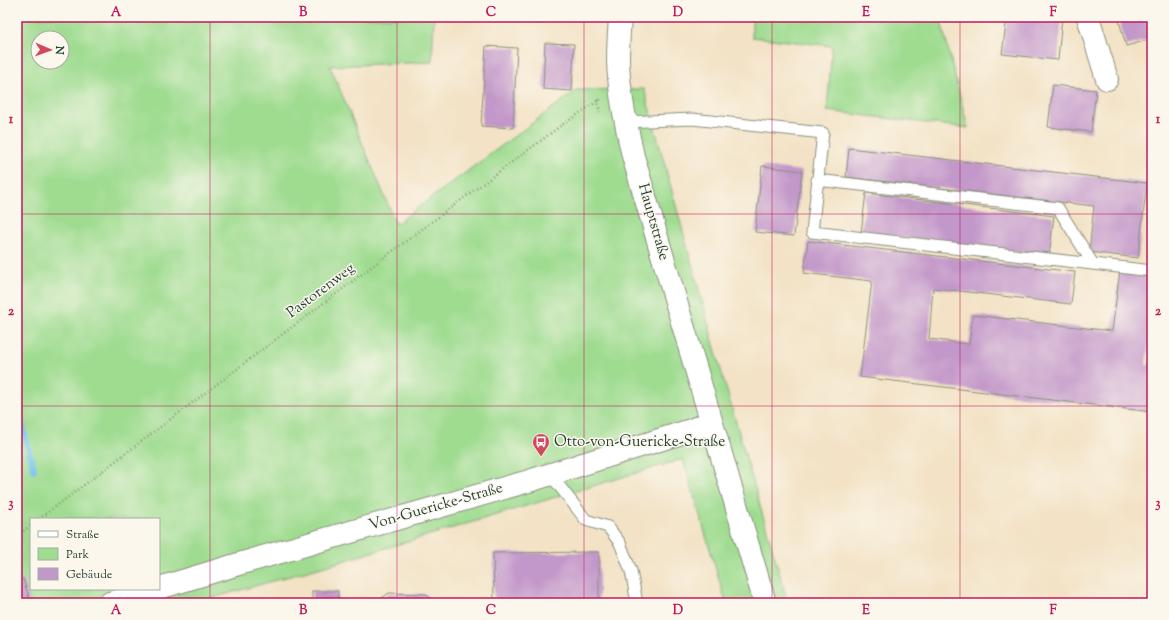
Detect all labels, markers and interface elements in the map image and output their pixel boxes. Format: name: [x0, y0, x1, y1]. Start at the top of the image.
text: A: [111, 4, 122, 22]
text: B: [299, 4, 308, 22]
text: C: [486, 4, 496, 22]
text: D: [673, 4, 683, 22]
text: E: [862, 4, 870, 22]
text: F: [1049, 4, 1057, 22]
north arrow: [30, 30, 70, 70]
text: N: [51, 45, 67, 55]
text: 1: [9, 111, 14, 129]
text: 1: [1156, 111, 1161, 129]
street label: Hauptstraße: [632, 181, 674, 263]
street label: Pastorenweg: [283, 258, 359, 324]
text: 2: [8, 303, 15, 321]
text: 2: [1155, 303, 1162, 321]
bus stop icon: Otto-von-Guericke-Straße: [531, 432, 551, 457]
place label: Otto-von-Guericke-Straße: [554, 432, 725, 453]
street label: Von-Guericke-Straße: [367, 478, 505, 536]
text: 3: [8, 495, 14, 513]
text: 3: [1155, 495, 1161, 513]
legend: [30, 518, 160, 590]
text: Straße: [66, 526, 100, 544]
text: Park: [66, 546, 89, 564]
text: Gebäude: [66, 566, 113, 584]
text: A: [111, 602, 122, 620]
text: B: [299, 602, 308, 620]
text: C: [486, 602, 496, 620]
text: D: [673, 602, 683, 620]
text: E: [862, 602, 870, 620]
text: F: [1049, 602, 1057, 620]

